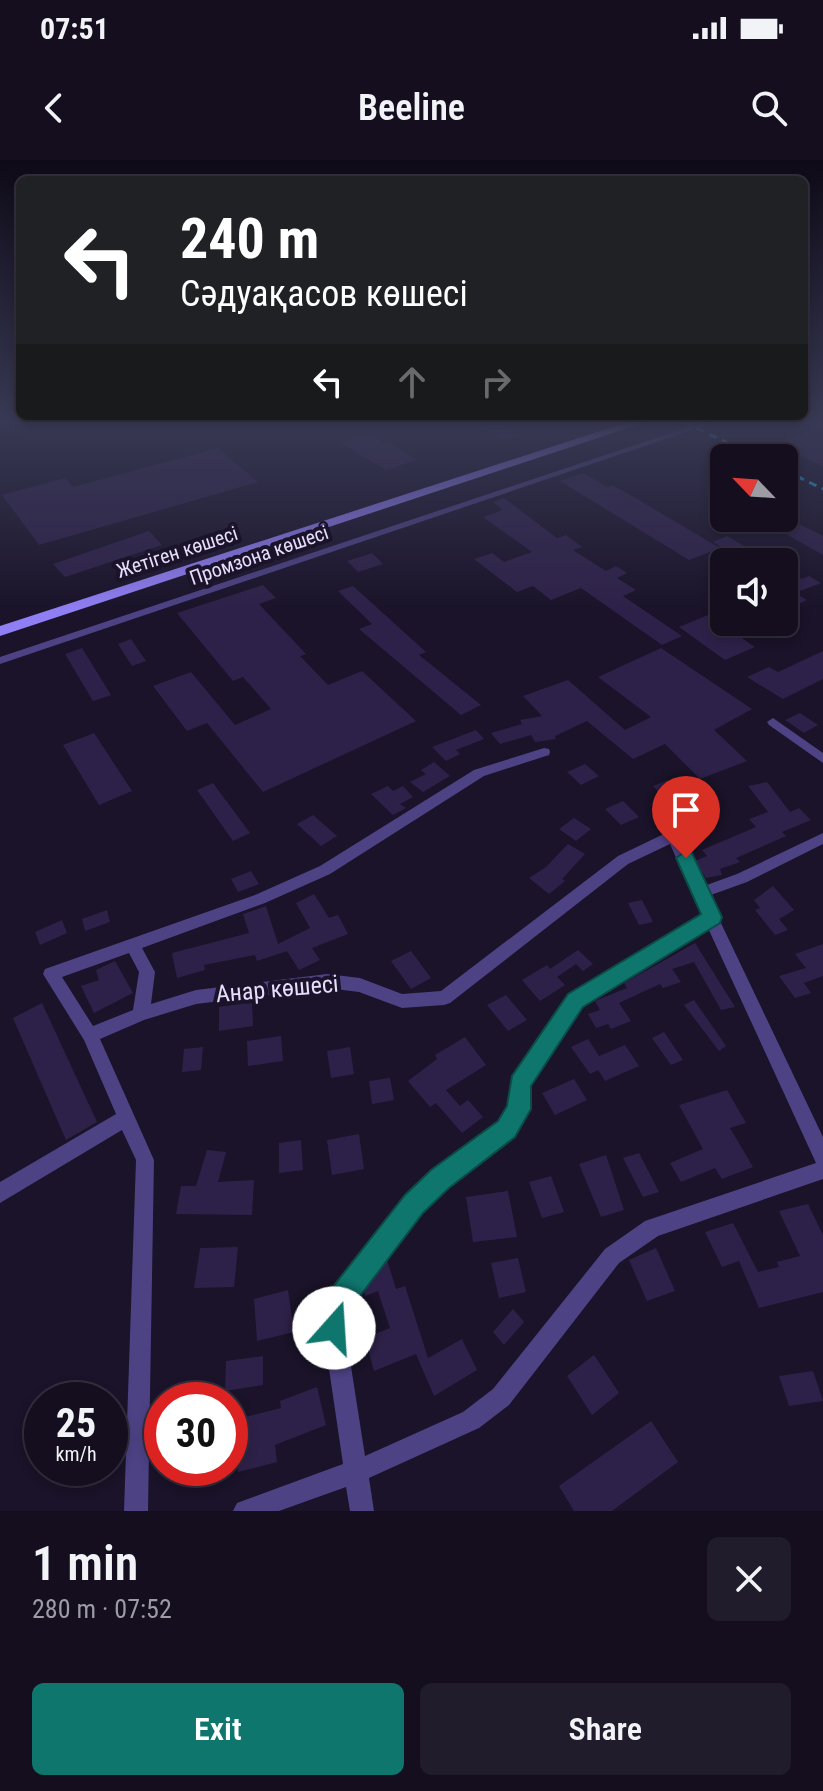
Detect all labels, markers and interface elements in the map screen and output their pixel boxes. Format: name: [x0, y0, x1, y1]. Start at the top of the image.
text: 07:51: [40, 11, 109, 46]
icon: back: [32, 86, 76, 130]
icon: search: [747, 86, 791, 130]
text: Beeline: [358, 87, 465, 129]
text: 240 m: [180, 206, 319, 272]
icon: left: [48, 208, 152, 312]
text: Сәдуақасов көшесі: [180, 273, 468, 315]
icon: left: [306, 360, 350, 404]
icon: ahead: [390, 360, 434, 404]
icon: right: [474, 360, 518, 404]
north arrow: [710, 444, 798, 532]
map controls: [710, 444, 798, 636]
street label: Промзона көшесі: [186, 520, 332, 590]
street label: Жетіген көшесі: [113, 521, 241, 583]
button: sound: [710, 548, 798, 636]
pin: [652, 776, 720, 858]
icon: arrive: [664, 788, 708, 832]
street label: Анар көшесі: [215, 970, 339, 1008]
position arrow: [292, 1286, 376, 1370]
speed limit sign: 30: [144, 1382, 248, 1486]
text: 25: [56, 1400, 96, 1447]
text: km/h: [55, 1442, 97, 1466]
text: 1 min: [32, 1535, 138, 1592]
button: close: [707, 1537, 791, 1621]
text: 280 m · 07:52: [32, 1594, 172, 1624]
button: Exit: [32, 1683, 404, 1775]
button: Share: [420, 1683, 791, 1775]

